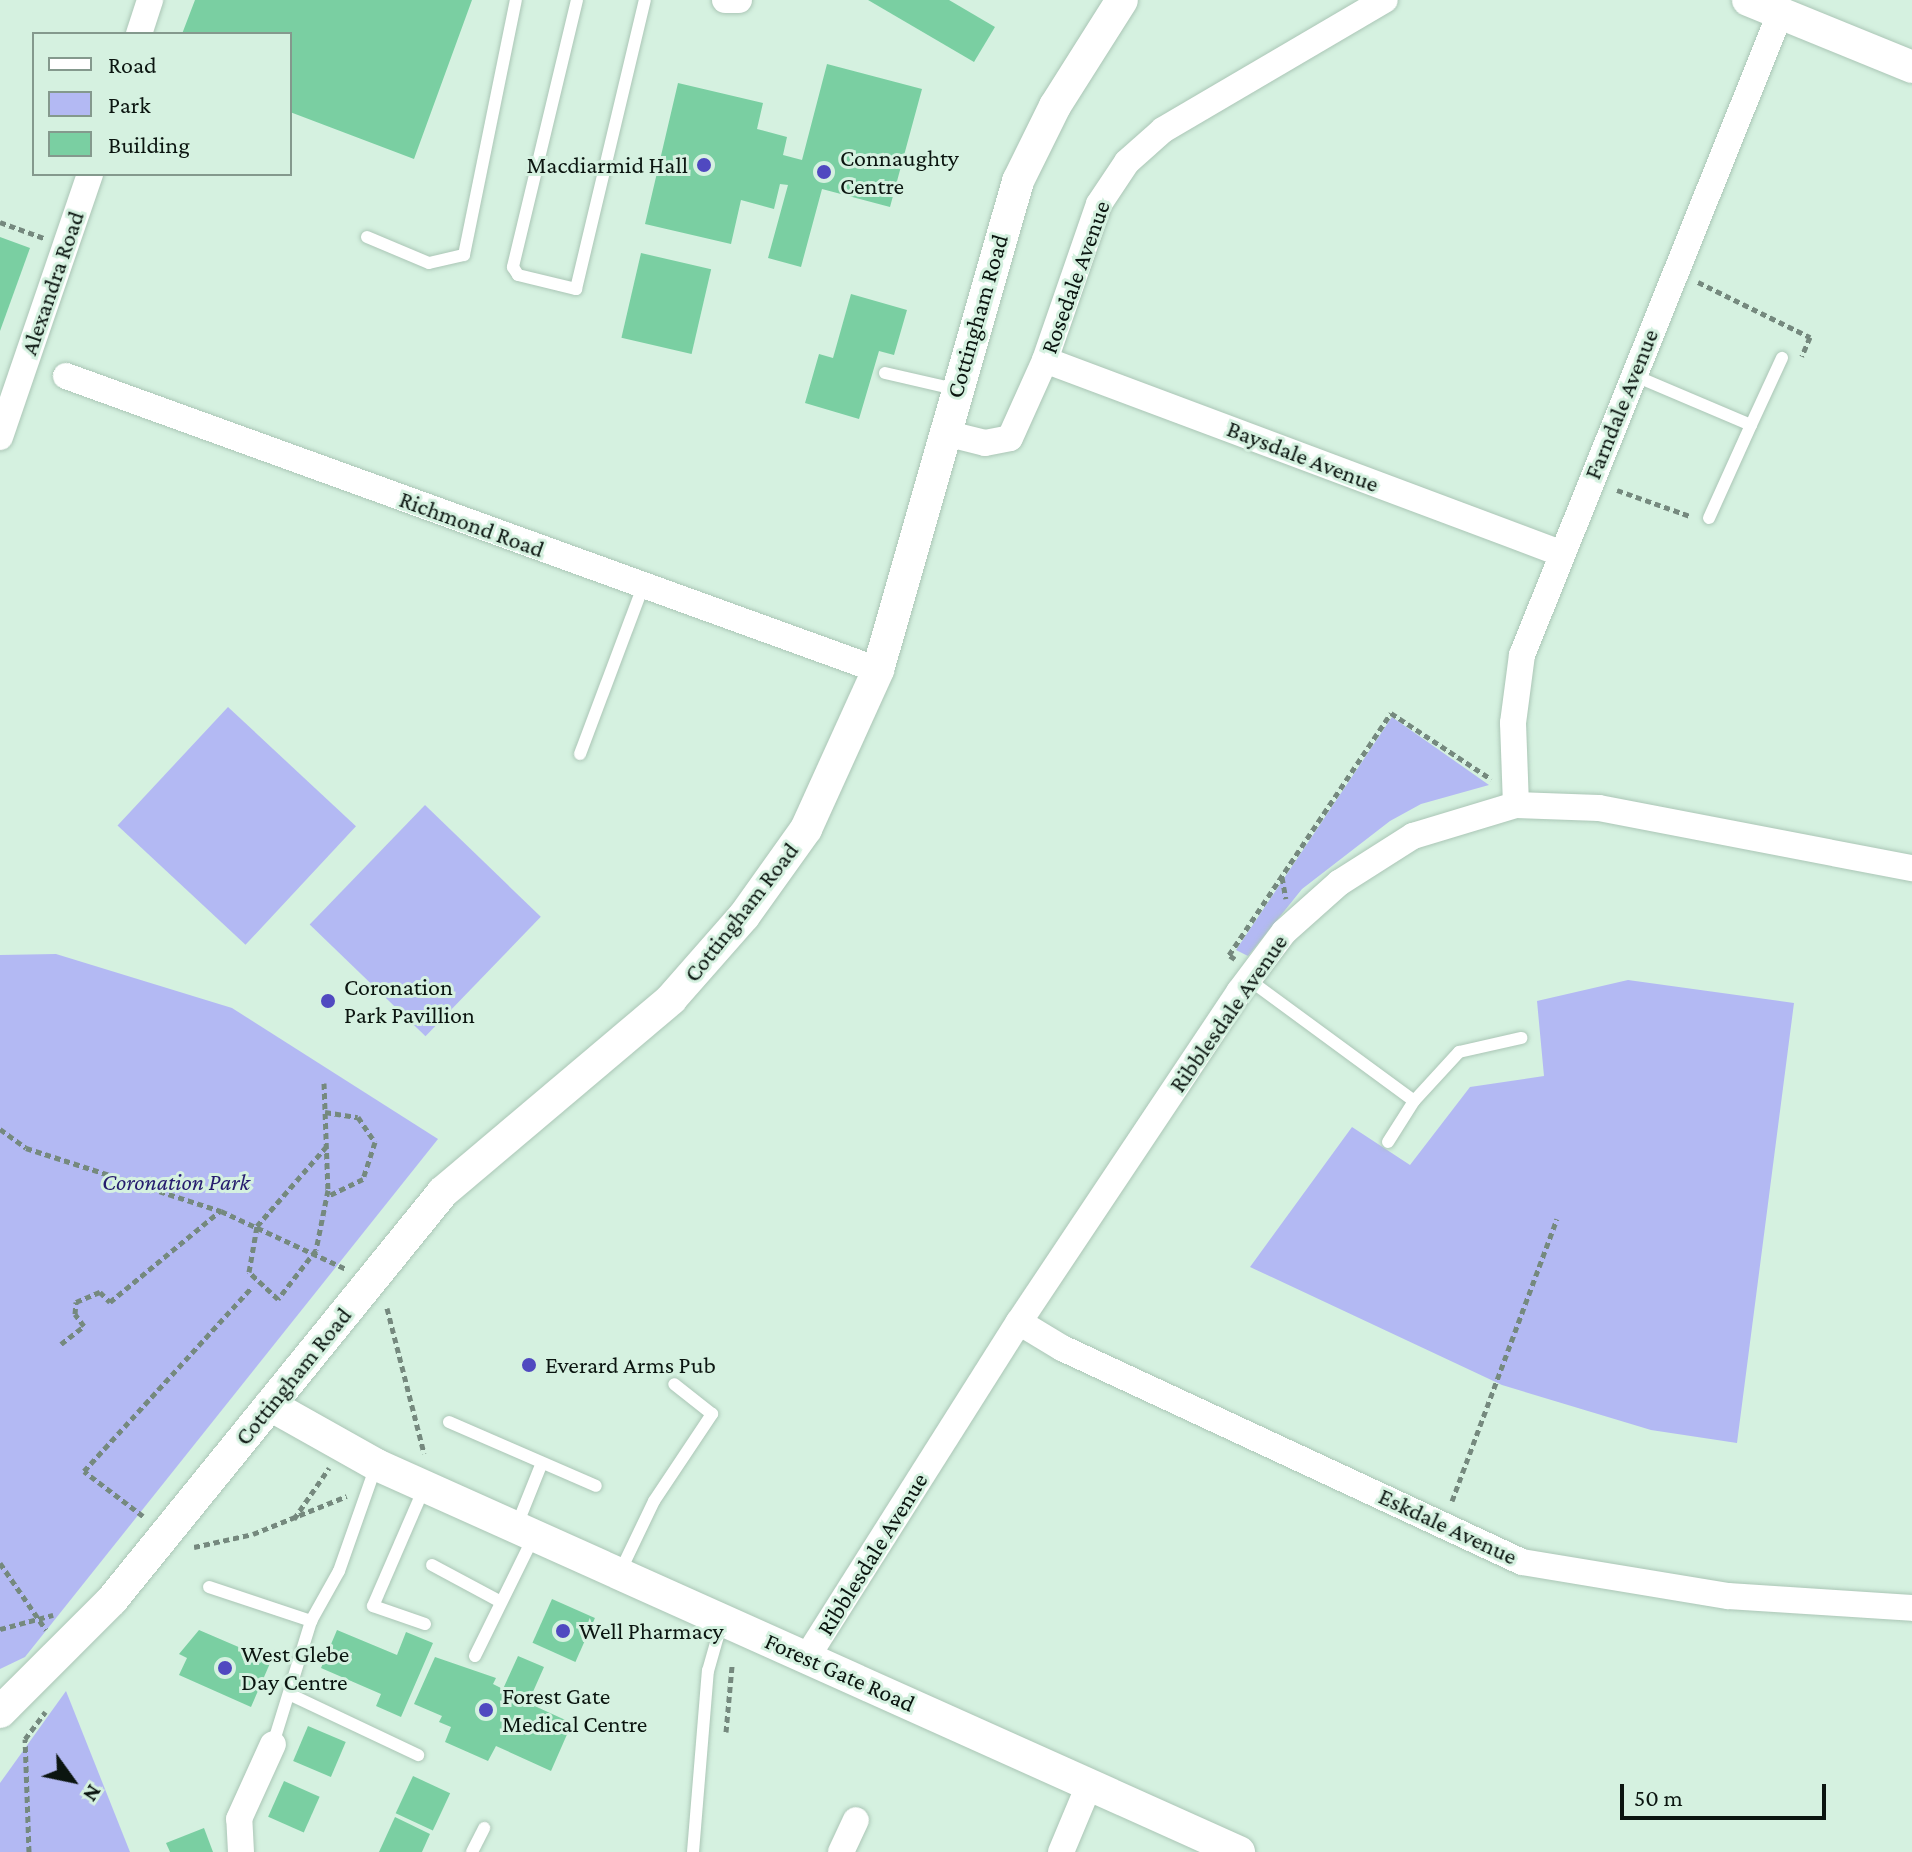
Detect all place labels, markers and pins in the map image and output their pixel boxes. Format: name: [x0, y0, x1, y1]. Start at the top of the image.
place label: Connaughty Centre: [840, 144, 959, 200]
place label: Macdiarmid Hall: [526, 151, 688, 179]
marker: Macdiarmid Hall: [695, 156, 713, 174]
marker: Connaughty Centre: [815, 163, 833, 181]
place label: Coronation Park Pavillion: [344, 973, 475, 1029]
marker: Coronation Park Pavillion: [319, 992, 337, 1010]
place label: Everard Arms Pub: [545, 1351, 716, 1379]
marker: Everard Arms Pub: [520, 1356, 538, 1374]
place label: Well Pharmacy: [579, 1617, 724, 1645]
marker: Well Pharmacy: [554, 1622, 572, 1640]
place label: West Glebe Day Centre: [241, 1640, 349, 1696]
marker: West Glebe Day Centre: [216, 1659, 234, 1677]
place label: Forest Gate Medical Centre: [502, 1682, 647, 1738]
marker: Forest Gate Medical Centre: [477, 1701, 495, 1719]

